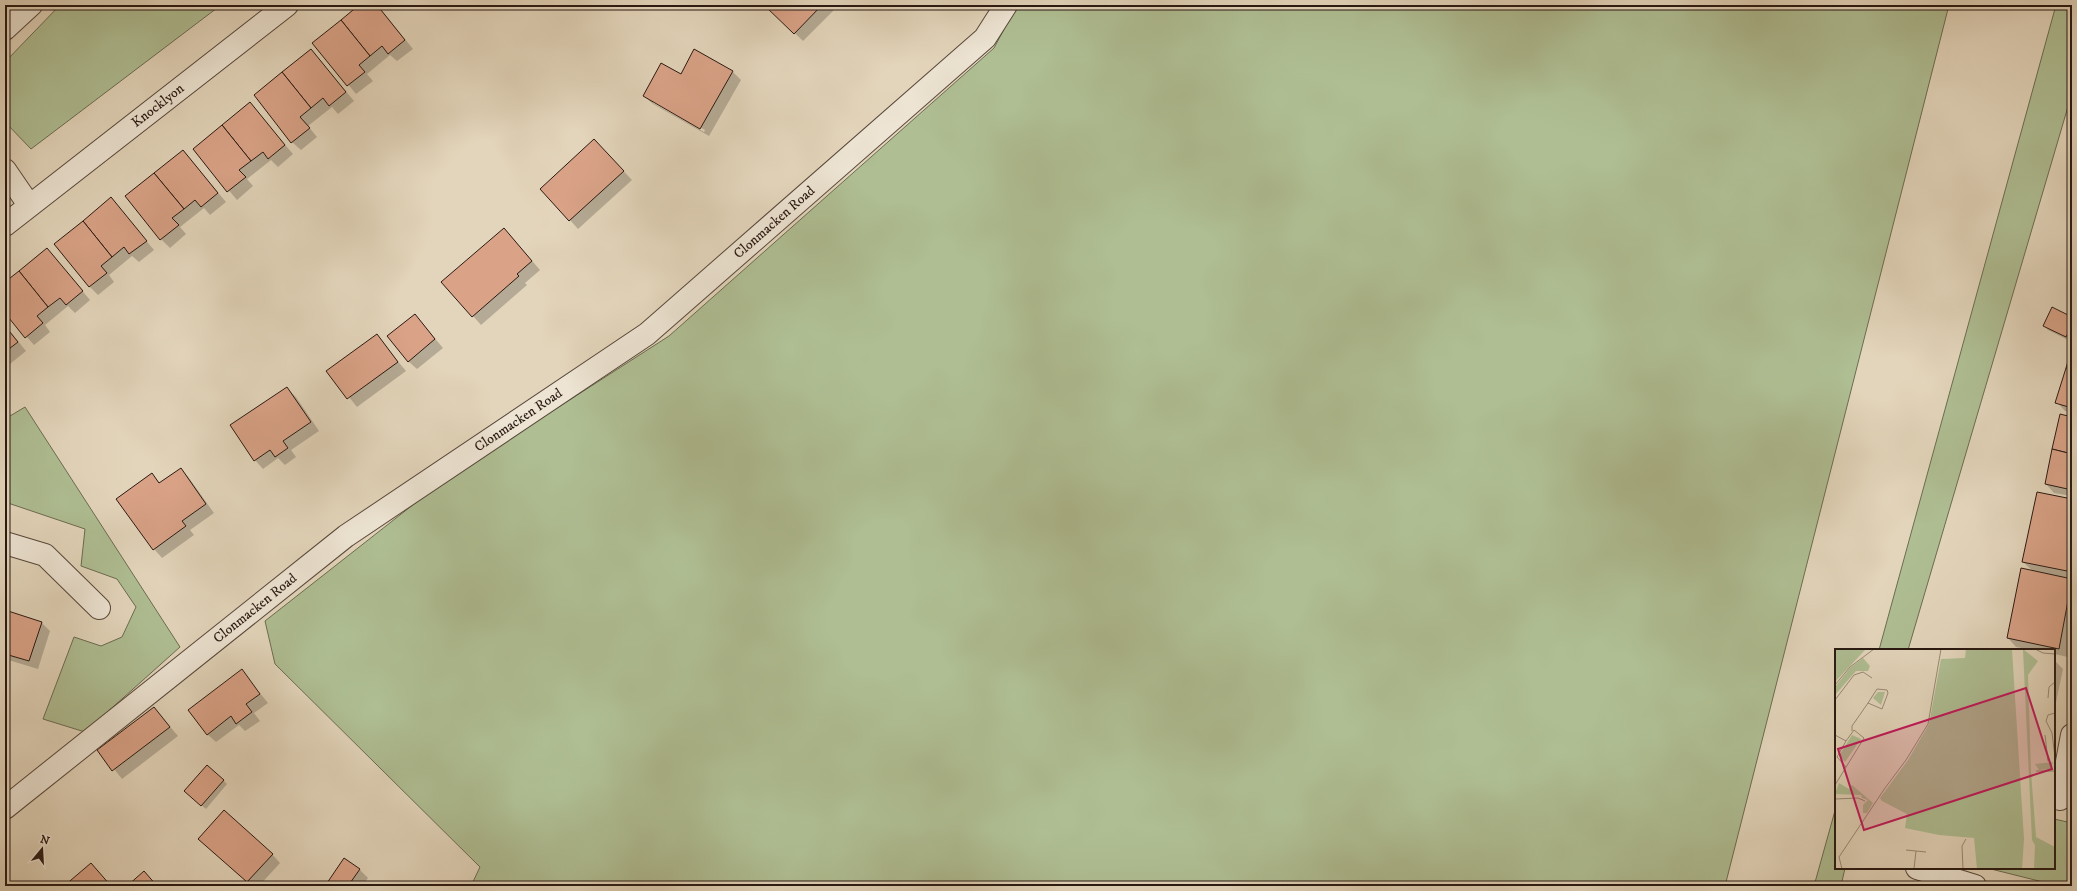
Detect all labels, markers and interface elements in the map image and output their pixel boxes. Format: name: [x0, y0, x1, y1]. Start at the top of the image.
street label: Knocklyon: [128, 79, 188, 132]
street label: Clonmacken Road: [730, 182, 819, 263]
street label: Clonmacken Road: [471, 384, 566, 456]
street label: Clonmacken Road: [210, 570, 301, 647]
inset map: [1835, 649, 2055, 869]
north arrow: [22, 829, 62, 869]
text: N: [38, 832, 51, 848]

